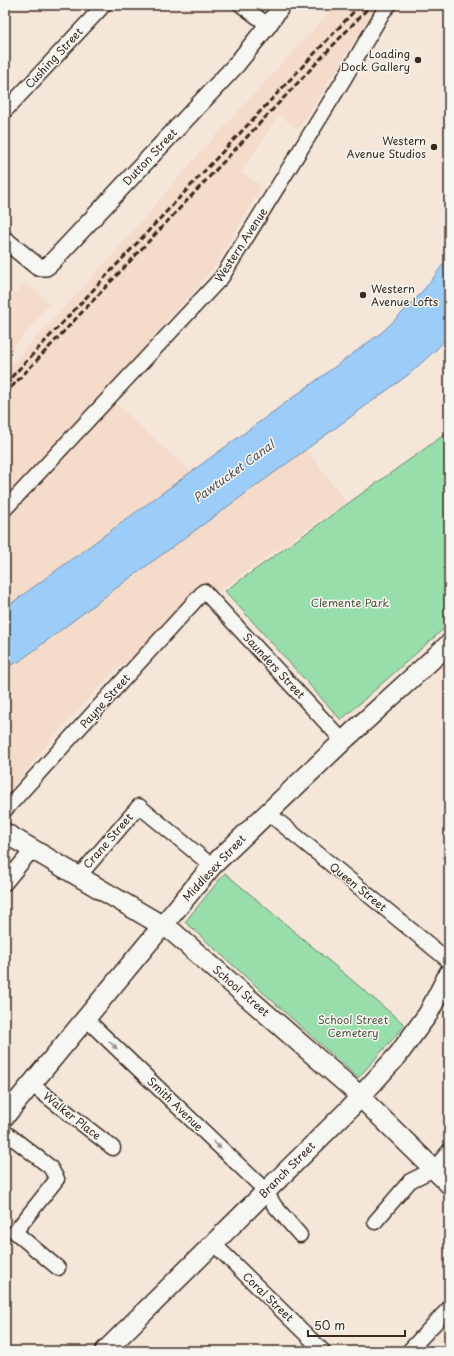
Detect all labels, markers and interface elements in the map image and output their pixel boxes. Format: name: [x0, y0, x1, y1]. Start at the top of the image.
street label: Cushing Street: [21, 23, 87, 92]
place label: Loading Dock Gallery: [341, 45, 410, 75]
marker: Loading Dock Gallery: [413, 55, 423, 65]
street label: Dutton Street: [119, 124, 181, 189]
place label: Western Avenue Studios: [347, 132, 426, 162]
marker: Western Avenue Studios: [429, 142, 439, 152]
street label: Western Avenue: [210, 204, 271, 285]
place label: Western Avenue Lofts: [371, 280, 438, 310]
marker: Western Avenue Lofts: [358, 290, 368, 300]
water label: Pawtucket Canal: [189, 435, 279, 507]
park label: Clemente Park: [311, 594, 390, 611]
street label: Saunders Street: [239, 629, 310, 703]
street label: Payne Street: [75, 669, 134, 732]
street label: Crane Street: [79, 809, 137, 872]
street label: Middlesex Street: [178, 830, 249, 905]
street label: Queen Street: [326, 858, 391, 915]
street label: School Street: [209, 961, 274, 1021]
park label: School Street Cemetery: [318, 1011, 389, 1041]
one-way arrow: [108, 1040, 118, 1050]
street label: Smith Avenue: [144, 1073, 207, 1135]
street label: Walker Place: [40, 1088, 105, 1144]
street label: Branch Street: [254, 1137, 319, 1202]
one-way arrow: [212, 1140, 222, 1149]
street label: Coral Street: [239, 1268, 298, 1326]
scale bar: [308, 1312, 405, 1338]
text: 50 m: [314, 1316, 345, 1334]

